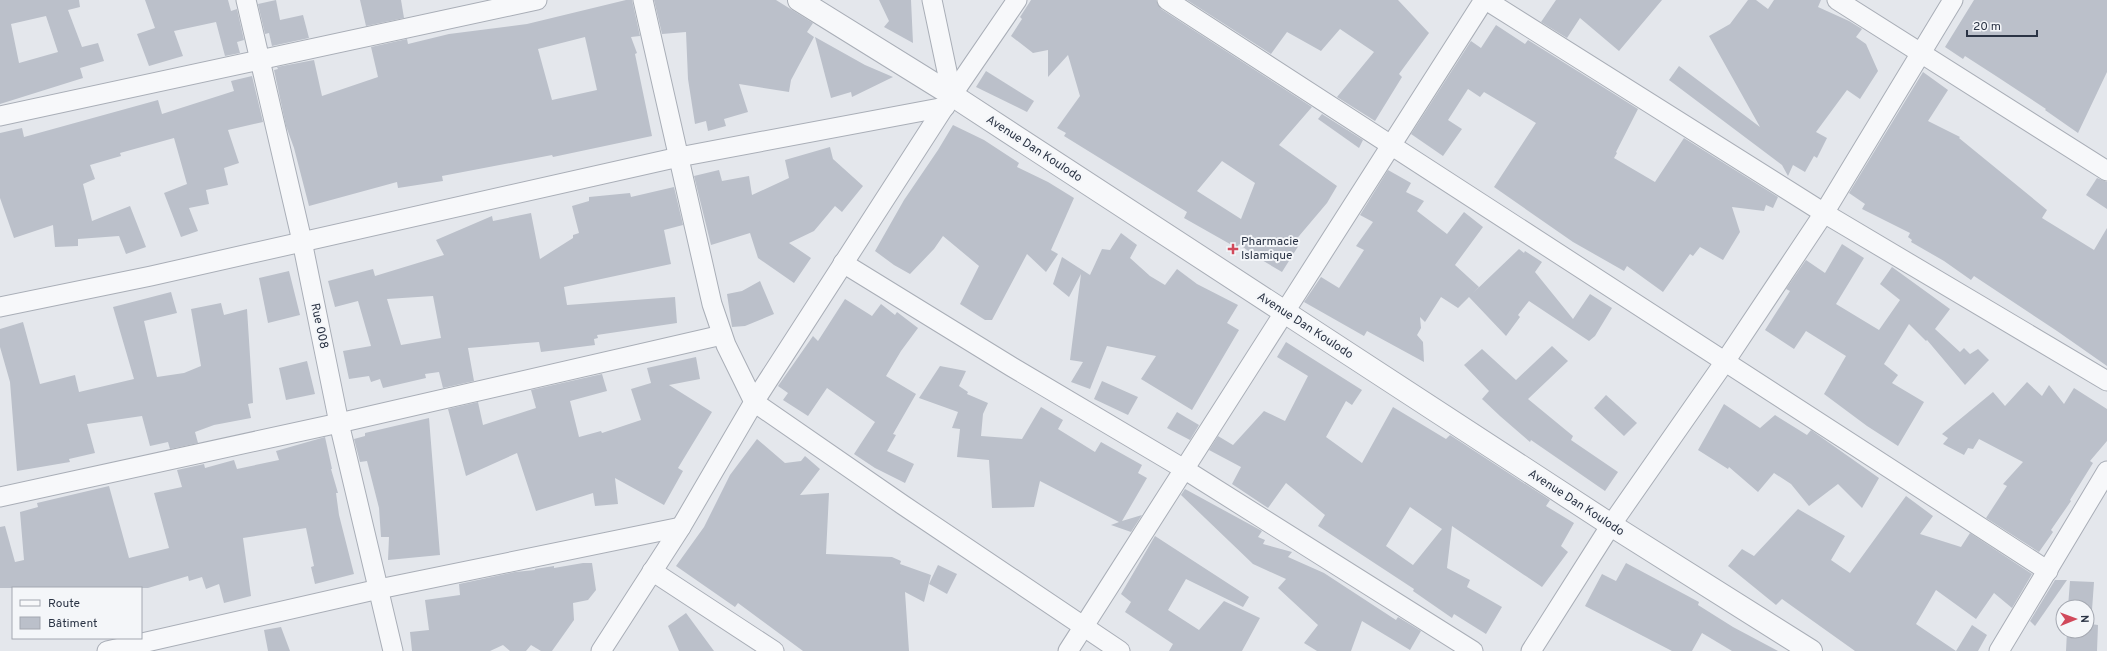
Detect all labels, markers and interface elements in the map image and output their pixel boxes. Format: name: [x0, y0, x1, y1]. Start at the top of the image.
scale bar: [1967, 12, 2037, 38]
text: 20 m: [1973, 19, 2001, 35]
street label: Avenue Dan Koulodo: [983, 112, 1085, 186]
place label: Pharmacie Islamique: [1241, 234, 1299, 264]
marker: Pharmacie Islamique: [1228, 244, 1238, 254]
street label: Avenue Dan Koulodo: [1254, 289, 1356, 363]
street label: Rue 008: [306, 302, 332, 350]
street label: Avenue Dan Koulodo: [1525, 466, 1627, 540]
legend: [12, 587, 142, 639]
text: Route: [48, 596, 80, 612]
north arrow: [2055, 599, 2095, 639]
text: N: [2077, 615, 2091, 623]
text: Bâtiment: [48, 616, 98, 632]

